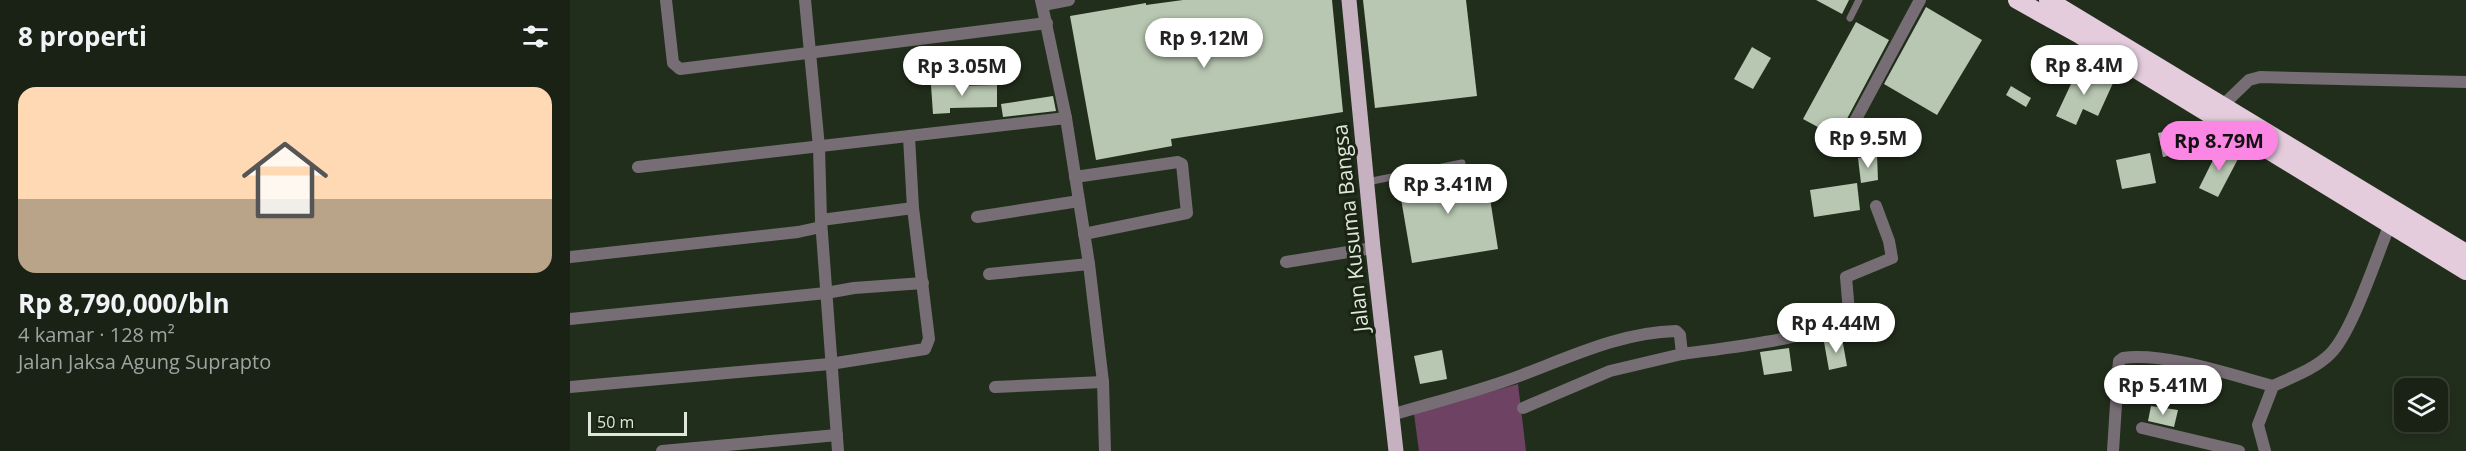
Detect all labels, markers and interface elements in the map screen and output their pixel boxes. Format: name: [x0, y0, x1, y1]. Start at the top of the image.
text: 8 properti: [18, 18, 147, 54]
pin: Rp 9.12M: [1142, 18, 1266, 69]
icon: filters: [519, 20, 552, 53]
text: Rp 9.12M: [1159, 24, 1249, 51]
pin: Rp 8.4M: [2029, 45, 2139, 96]
pin: Rp 3.05M: [900, 46, 1024, 97]
text: Rp 8.4M: [2045, 51, 2123, 78]
text: Rp 3.05M: [917, 52, 1007, 79]
pin: Rp 9.5M: [1813, 118, 1923, 169]
pin: Rp 8.79M: [2157, 121, 2281, 172]
street label: Jalan Kusuma Bangsa: [1325, 123, 1375, 335]
text: Rp 9.5M: [1829, 124, 1907, 151]
icon: home: [231, 126, 339, 234]
text: Rp 8.79M: [2174, 127, 2264, 154]
pin: Rp 3.41M: [1386, 164, 1510, 215]
text: Rp 3.41M: [1403, 170, 1493, 197]
text: Rp 8,790,000/bln: [18, 285, 229, 321]
pin: Rp 4.44M: [1774, 303, 1898, 354]
text: Rp 4.44M: [1791, 309, 1881, 336]
text: 4 kamar · 128 m²: [18, 321, 175, 348]
text: Jalan Jaksa Agung Suprapto: [18, 348, 271, 375]
pin: Rp 5.41M: [2101, 365, 2225, 416]
text: Rp 5.41M: [2118, 371, 2208, 398]
map controls: [2394, 378, 2448, 432]
button: layers: [2394, 378, 2448, 432]
scale bar: [588, 409, 687, 436]
text: 50 m: [597, 411, 634, 433]

